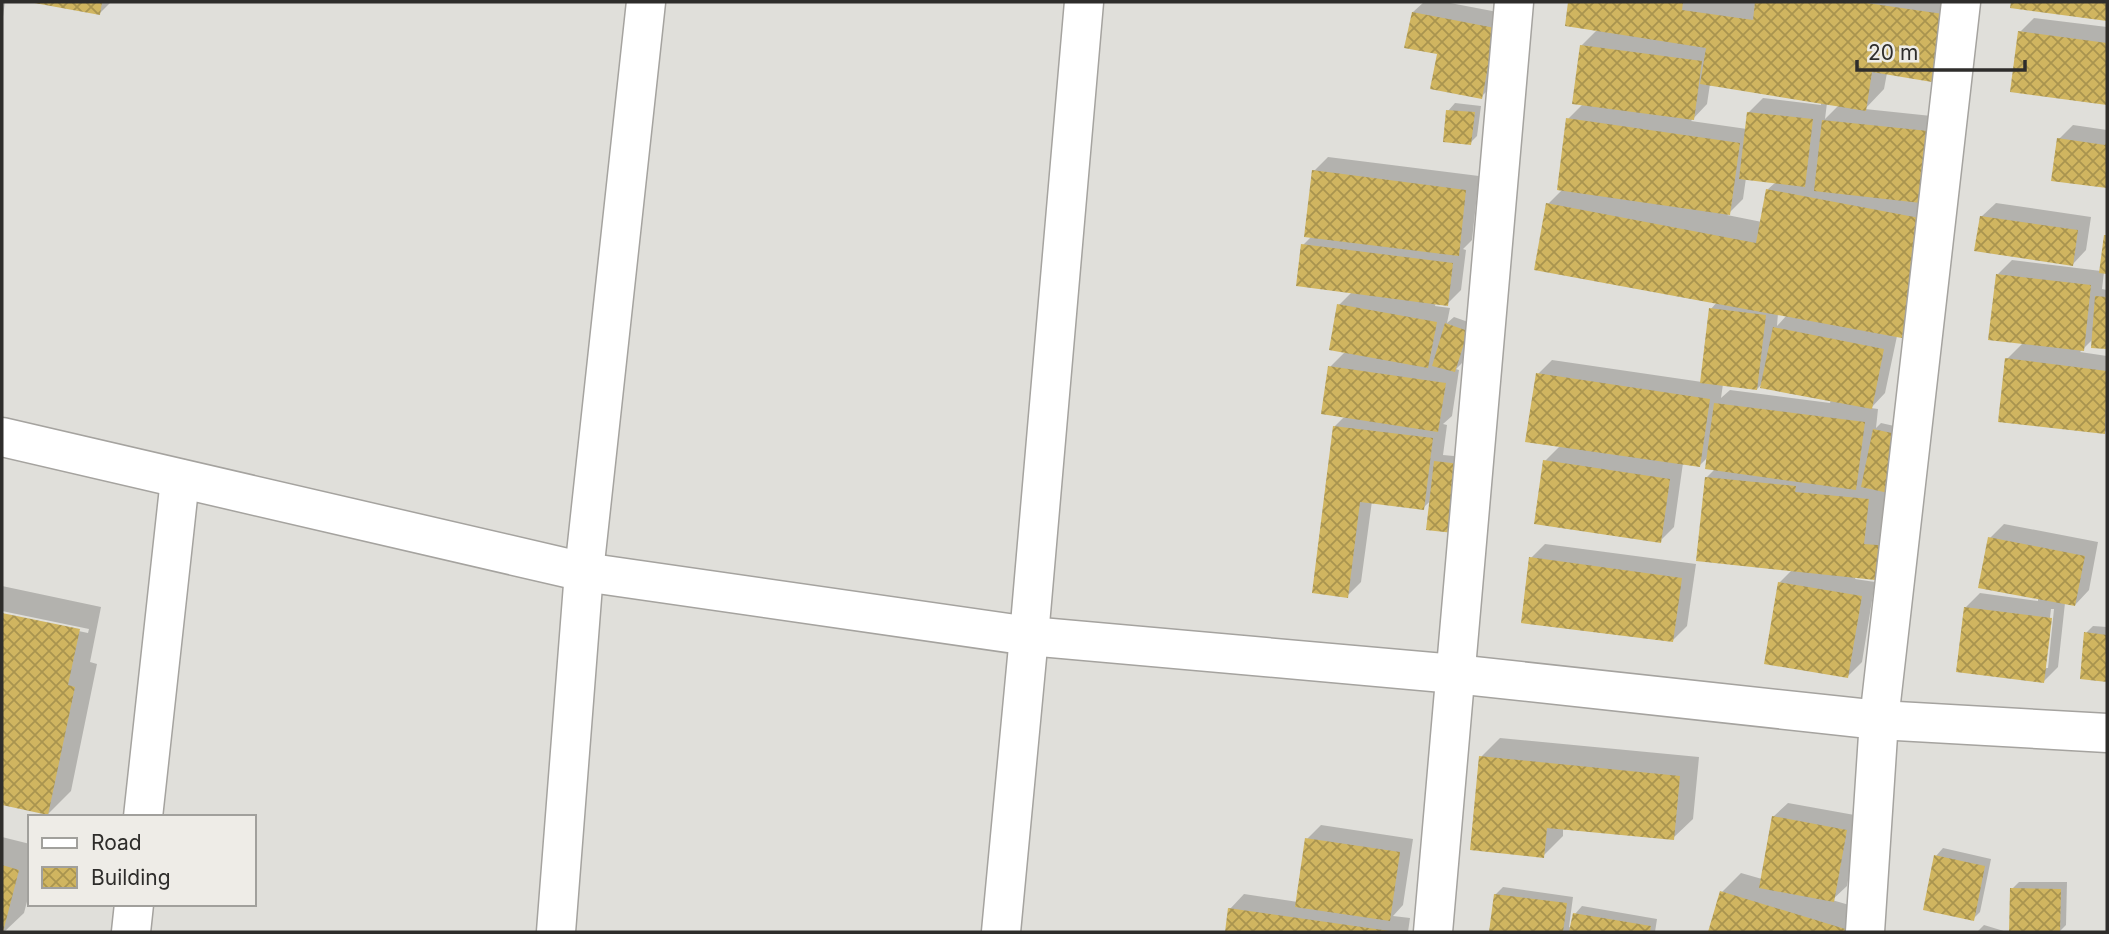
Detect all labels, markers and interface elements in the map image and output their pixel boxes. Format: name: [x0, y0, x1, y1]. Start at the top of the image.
scale bar: [1857, 28, 2025, 72]
text: 20 m: [1868, 40, 1918, 65]
legend: [28, 815, 256, 906]
text: Road: [91, 830, 142, 855]
text: Building: [91, 865, 171, 890]

